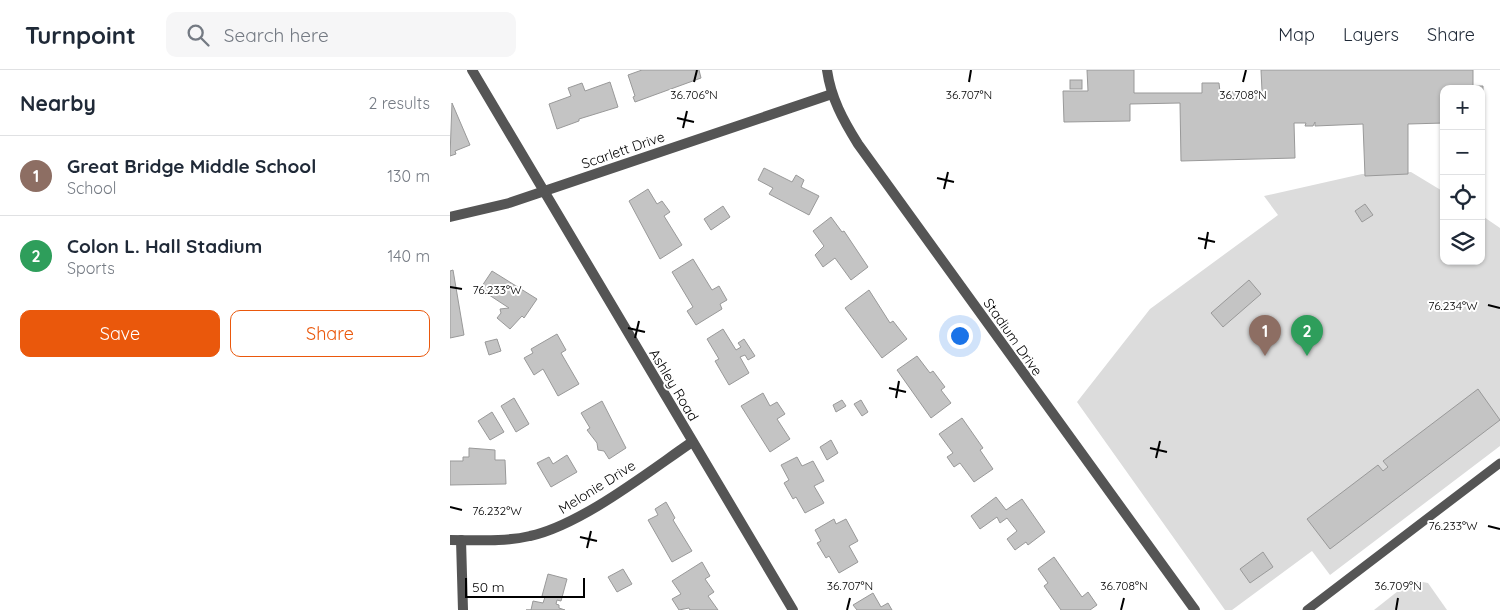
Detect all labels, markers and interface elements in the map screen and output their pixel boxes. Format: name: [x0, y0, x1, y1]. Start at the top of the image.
search box: [166, 12, 516, 57]
text: Turnpoint: [25, 20, 136, 50]
icon: search: [184, 21, 212, 49]
text: Search here: [224, 23, 329, 47]
text: Map: [1278, 23, 1315, 46]
text: Layers: [1343, 23, 1399, 46]
text: Share: [1427, 23, 1475, 46]
map controls: [1440, 85, 1485, 265]
button: +: [1440, 85, 1485, 130]
text: 36.706°N: [670, 87, 718, 102]
text: 36.707°N: [946, 87, 992, 102]
text: 36.708°N: [1219, 87, 1267, 102]
text: Nearby: [20, 90, 96, 116]
text: 2 results: [368, 93, 430, 113]
street label: Scarlett Drive: [579, 127, 667, 173]
button: −: [1440, 130, 1485, 175]
text: Great Bridge Middle School: [67, 154, 316, 178]
text: 1: [33, 166, 39, 186]
text: 130 m: [387, 166, 430, 186]
button: locate: [1440, 175, 1485, 220]
text: School: [67, 178, 116, 198]
button: layers: [1440, 220, 1485, 265]
text: Colon L. Hall Stadium: [67, 234, 262, 258]
text: 2: [31, 246, 41, 266]
text: 140 m: [387, 246, 430, 266]
text: Sports: [67, 258, 115, 278]
text: 76.233°W: [472, 282, 522, 297]
street label: Stadium Drive: [980, 295, 1046, 379]
text: 76.234°W: [1428, 298, 1478, 313]
button: Save: [20, 310, 220, 357]
button: Share: [230, 310, 430, 357]
pin: 1: [1249, 315, 1281, 356]
pin: 2: [1291, 315, 1323, 356]
your location: [947, 323, 973, 349]
street label: Ashley Road: [645, 346, 703, 424]
street label: Melonie Drive: [555, 456, 639, 518]
text: 76.232°W: [472, 503, 522, 518]
text: 76.233°W: [1428, 518, 1478, 533]
scale bar: [465, 575, 585, 598]
text: 50 m: [472, 578, 505, 596]
text: 36.707°N: [827, 578, 873, 593]
text: 36.708°N: [1100, 578, 1148, 593]
text: 36.709°N: [1374, 578, 1422, 593]

